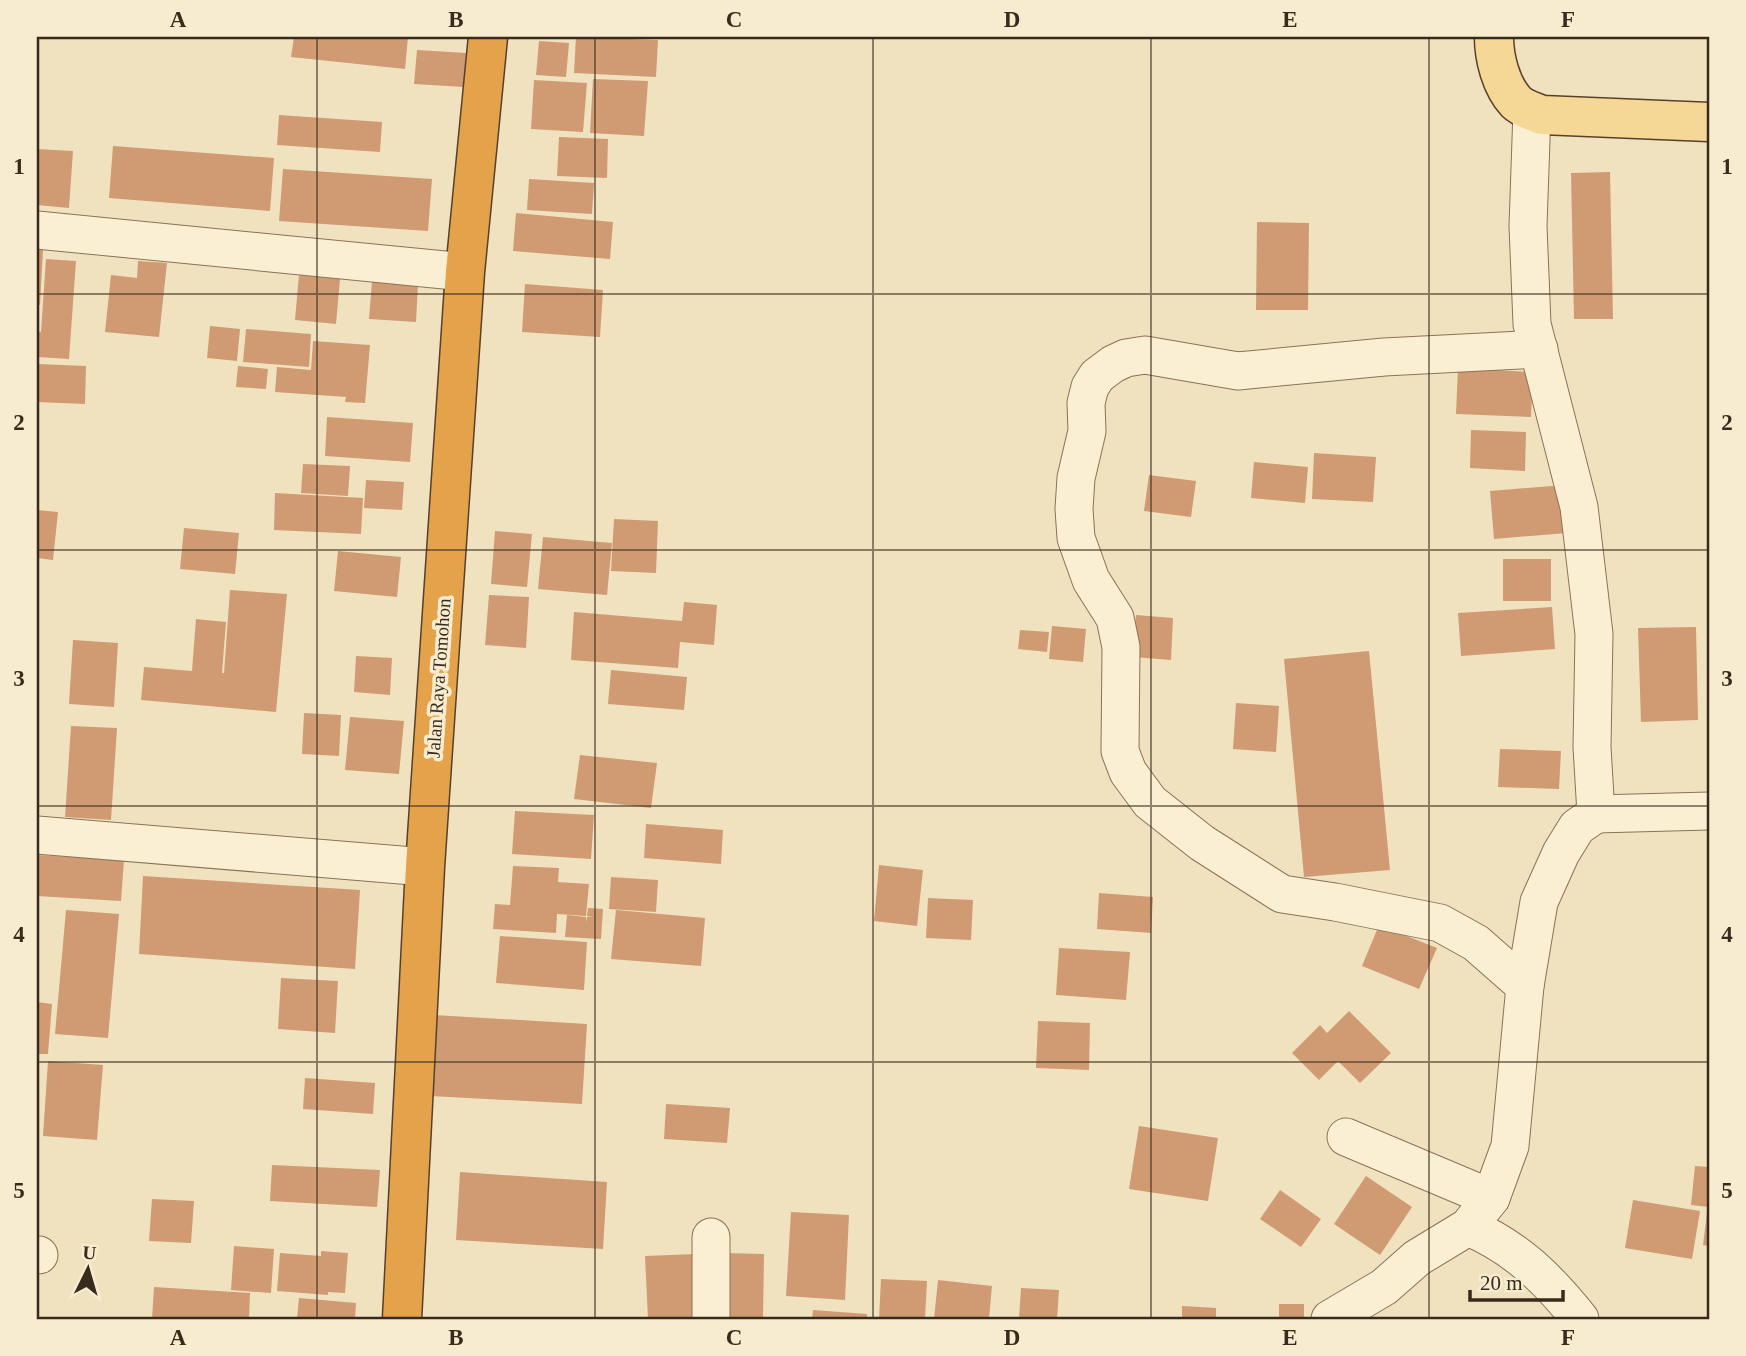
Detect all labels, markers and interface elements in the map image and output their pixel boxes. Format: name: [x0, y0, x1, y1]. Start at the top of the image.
text: A: [170, 7, 187, 32]
text: B: [448, 7, 464, 32]
text: C: [726, 7, 742, 32]
text: D: [1004, 7, 1020, 32]
text: E: [1282, 7, 1298, 32]
text: F: [1561, 7, 1575, 32]
text: 1: [13, 154, 25, 179]
text: 1: [1721, 154, 1733, 179]
text: 2: [13, 410, 25, 435]
text: 2: [1721, 410, 1733, 435]
street label: Jalan Raya Tomohon: [422, 597, 455, 758]
text: 3: [13, 666, 25, 691]
text: 3: [1721, 666, 1733, 691]
text: 4: [13, 922, 25, 947]
text: 4: [1721, 922, 1733, 947]
text: 5: [13, 1178, 25, 1203]
text: 5: [1721, 1178, 1733, 1203]
north arrow: [52, 1234, 122, 1304]
text: U: [82, 1242, 97, 1264]
scale bar: [1470, 1258, 1562, 1302]
text: 20 m: [1480, 1271, 1523, 1295]
text: A: [170, 1325, 187, 1350]
text: B: [448, 1325, 464, 1350]
text: C: [726, 1325, 742, 1350]
text: D: [1004, 1325, 1020, 1350]
text: E: [1282, 1325, 1298, 1350]
text: F: [1561, 1325, 1575, 1350]

